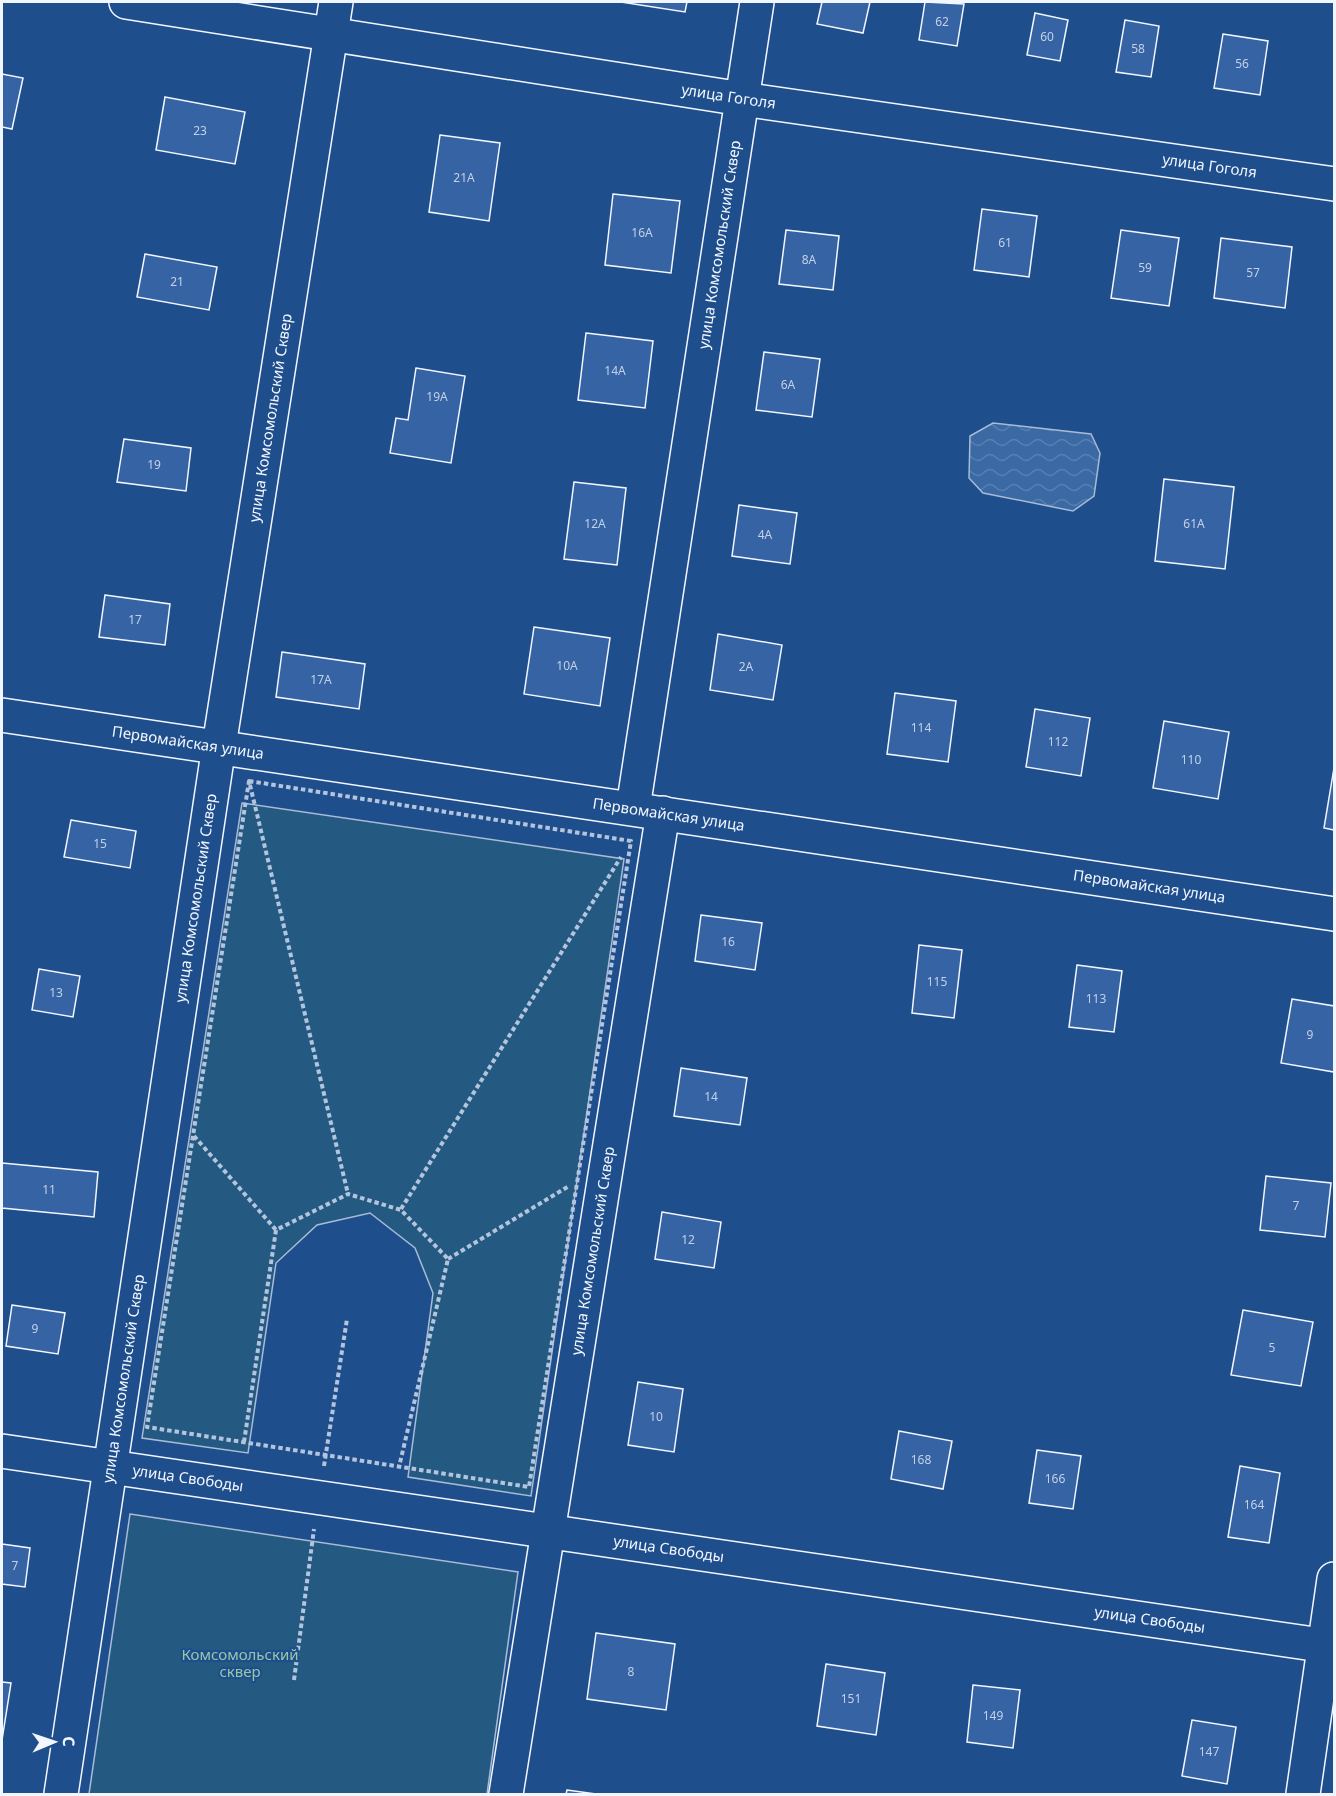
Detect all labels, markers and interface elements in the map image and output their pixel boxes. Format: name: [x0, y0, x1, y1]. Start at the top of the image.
house number: 62: [935, 13, 949, 30]
house number: 60: [1040, 28, 1054, 45]
house number: 58: [1131, 40, 1145, 57]
house number: 56: [1235, 55, 1249, 72]
street label: улица Гоголя: [680, 79, 777, 113]
house number: 23: [193, 122, 207, 139]
street label: улица Комсомольский Сквер: [693, 139, 745, 350]
street label: улица Гоголя: [1161, 148, 1258, 182]
house number: 21А: [453, 169, 475, 186]
house number: 16А: [631, 224, 653, 241]
house number: 61: [998, 234, 1012, 251]
house number: 8А: [802, 251, 817, 268]
house number: 59: [1138, 259, 1152, 276]
house number: 57: [1246, 264, 1260, 281]
house number: 21: [170, 273, 184, 290]
street label: улица Комсомольский Сквер: [243, 312, 296, 523]
house number: 14А: [604, 362, 626, 379]
house number: 6А: [781, 376, 796, 393]
house number: 19А: [426, 388, 448, 405]
house number: 19: [147, 456, 161, 473]
house number: 12А: [584, 515, 606, 532]
house number: 61А: [1183, 515, 1205, 532]
house number: 4А: [758, 526, 773, 543]
house number: 17: [128, 611, 142, 628]
house number: 10А: [556, 657, 578, 674]
house number: 2А: [739, 658, 754, 675]
house number: 17А: [310, 671, 332, 688]
house number: 114: [911, 719, 931, 736]
street label: Первомайская улица: [111, 721, 265, 763]
house number: 112: [1048, 733, 1068, 750]
house number: 110: [1181, 751, 1201, 768]
street label: улица Комсомольский Сквер: [169, 792, 221, 1004]
street label: Первомайская улица: [591, 792, 746, 835]
house number: 15: [93, 835, 107, 852]
street label: Первомайская улица: [1072, 864, 1227, 907]
house number: 16: [721, 933, 735, 950]
house number: 115: [927, 973, 947, 990]
house number: 13: [49, 984, 63, 1001]
house number: 113: [1086, 990, 1106, 1007]
house number: 9: [1307, 1026, 1314, 1043]
house number: 14: [704, 1088, 718, 1105]
street label: улица Комсомольский Сквер: [565, 1145, 618, 1357]
house number: 11: [42, 1181, 56, 1198]
house number: 7: [1293, 1197, 1300, 1214]
house number: 12: [681, 1231, 695, 1248]
street label: улица Комсомольский Сквер: [97, 1273, 148, 1484]
house number: 9: [32, 1320, 39, 1337]
house number: 5: [1269, 1339, 1276, 1356]
house number: 10: [649, 1408, 663, 1425]
house number: 168: [911, 1451, 931, 1468]
street label: улица Свободы: [131, 1459, 245, 1495]
house number: 166: [1045, 1470, 1065, 1487]
house number: 164: [1244, 1496, 1264, 1513]
street label: улица Свободы: [612, 1530, 726, 1566]
house number: 7: [12, 1557, 19, 1574]
street label: улица Свободы: [1093, 1601, 1206, 1637]
park label: Комсомольский сквер: [181, 1644, 299, 1681]
house number: 8: [628, 1663, 635, 1680]
house number: 151: [841, 1690, 861, 1707]
house number: 149: [983, 1707, 1003, 1724]
north arrow: [24, 1712, 84, 1772]
text: С: [58, 1736, 80, 1747]
house number: 147: [1199, 1743, 1219, 1760]

